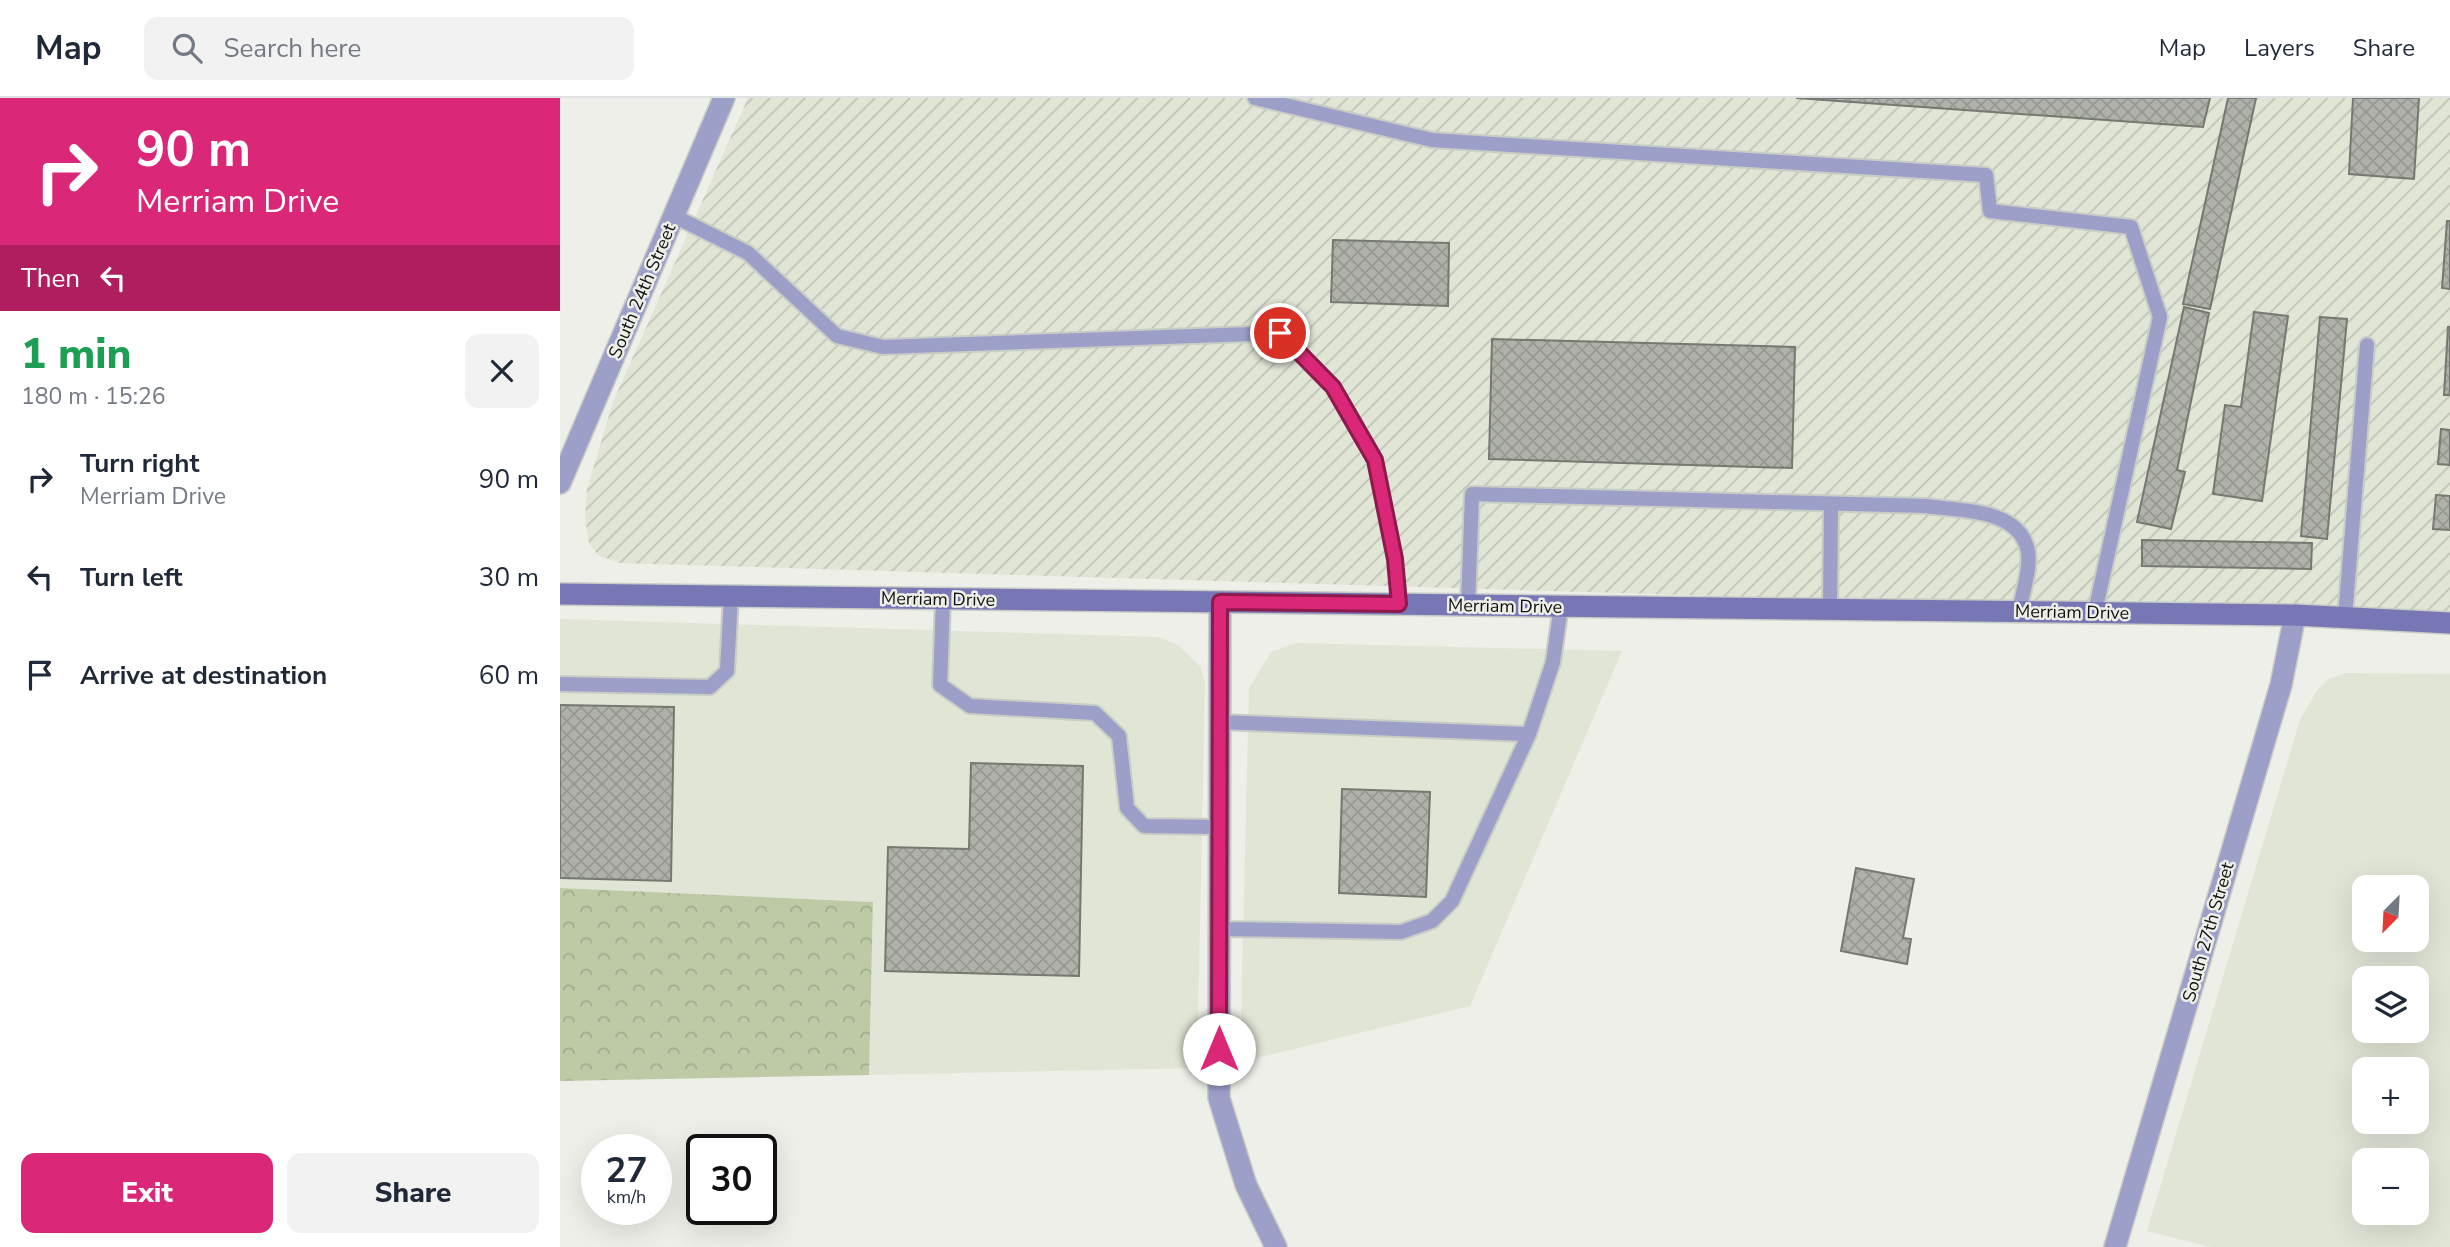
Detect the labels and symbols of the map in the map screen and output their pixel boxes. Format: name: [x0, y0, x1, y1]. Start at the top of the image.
street label: South 24th Street: [603, 219, 681, 362]
pin: [1250, 303, 1310, 363]
street label: Merriam Drive: [881, 586, 995, 612]
street label: Merriam Drive: [1448, 593, 1562, 619]
street label: Merriam Drive: [2015, 599, 2129, 625]
street label: South 27th Street: [2177, 859, 2240, 1005]
north arrow: [2352, 875, 2429, 952]
position arrow: [1182, 1012, 1256, 1086]
speed limit sign: 30: [686, 1134, 777, 1225]

